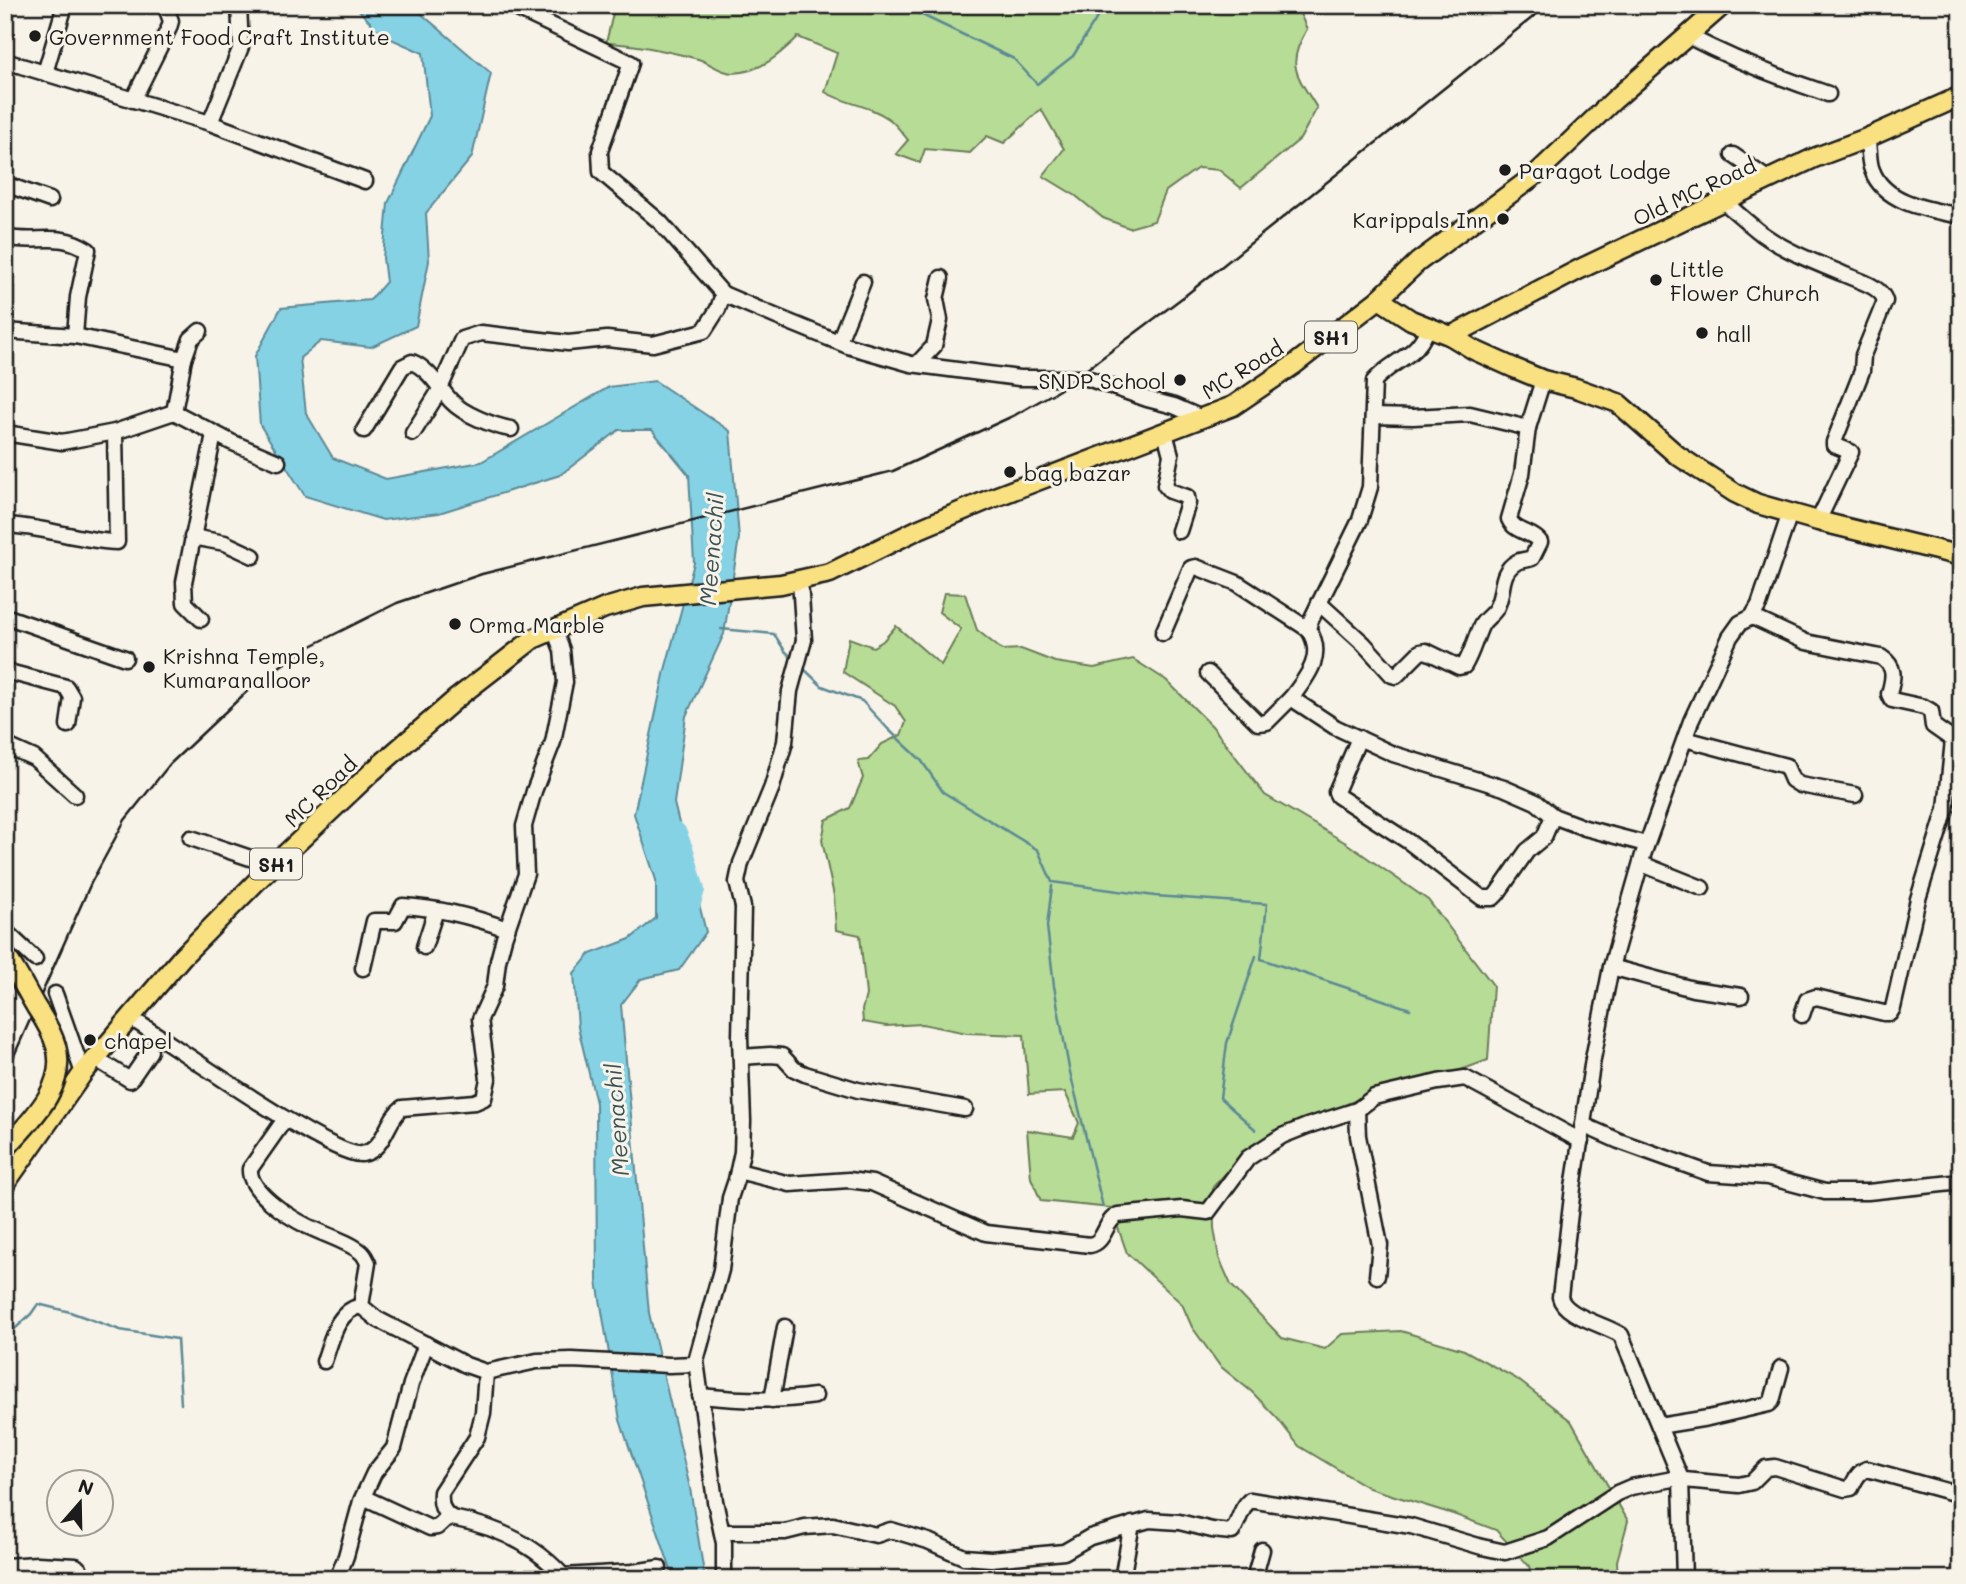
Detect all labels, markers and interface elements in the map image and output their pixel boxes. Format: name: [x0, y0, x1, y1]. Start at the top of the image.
place label: Government Food Craft Institute: [49, 23, 390, 50]
marker: Government Food Craft Institute: [27, 28, 43, 44]
street label: Old MC Road: [1628, 151, 1760, 231]
place label: Paragot Lodge: [1519, 157, 1671, 184]
marker: Paragot Lodge: [1497, 162, 1513, 178]
place label: Karippals Inn: [1353, 206, 1489, 233]
marker: Karippals Inn: [1495, 211, 1511, 227]
place label: Little Flower Church: [1670, 255, 1819, 306]
marker: Little Flower Church: [1648, 272, 1664, 288]
place label: hall: [1716, 320, 1751, 347]
road number: SH1: [1305, 322, 1357, 352]
marker: hall: [1694, 325, 1710, 341]
street label: MC Road: [1196, 334, 1288, 404]
place label: SNDP School: [1039, 367, 1166, 394]
marker: SNDP School: [1172, 372, 1188, 388]
place label: bag bazar: [1024, 459, 1131, 486]
marker: bag bazar: [1002, 464, 1018, 480]
water label: Meenachil: [692, 491, 730, 607]
place label: Orma Marble: [469, 611, 605, 638]
marker: Orma Marble: [447, 616, 463, 632]
place label: Krishna Temple, Kumaranalloor: [163, 642, 325, 693]
marker: Krishna Temple, Kumaranalloor: [141, 659, 157, 675]
street label: MC Road: [278, 750, 362, 832]
road number: SH1: [250, 848, 302, 880]
place label: chapel: [104, 1027, 173, 1054]
marker: chapel: [82, 1032, 98, 1048]
water label: Meenachil: [597, 1062, 635, 1178]
north arrow: [46, 1468, 116, 1538]
text: N: [75, 1472, 97, 1501]

